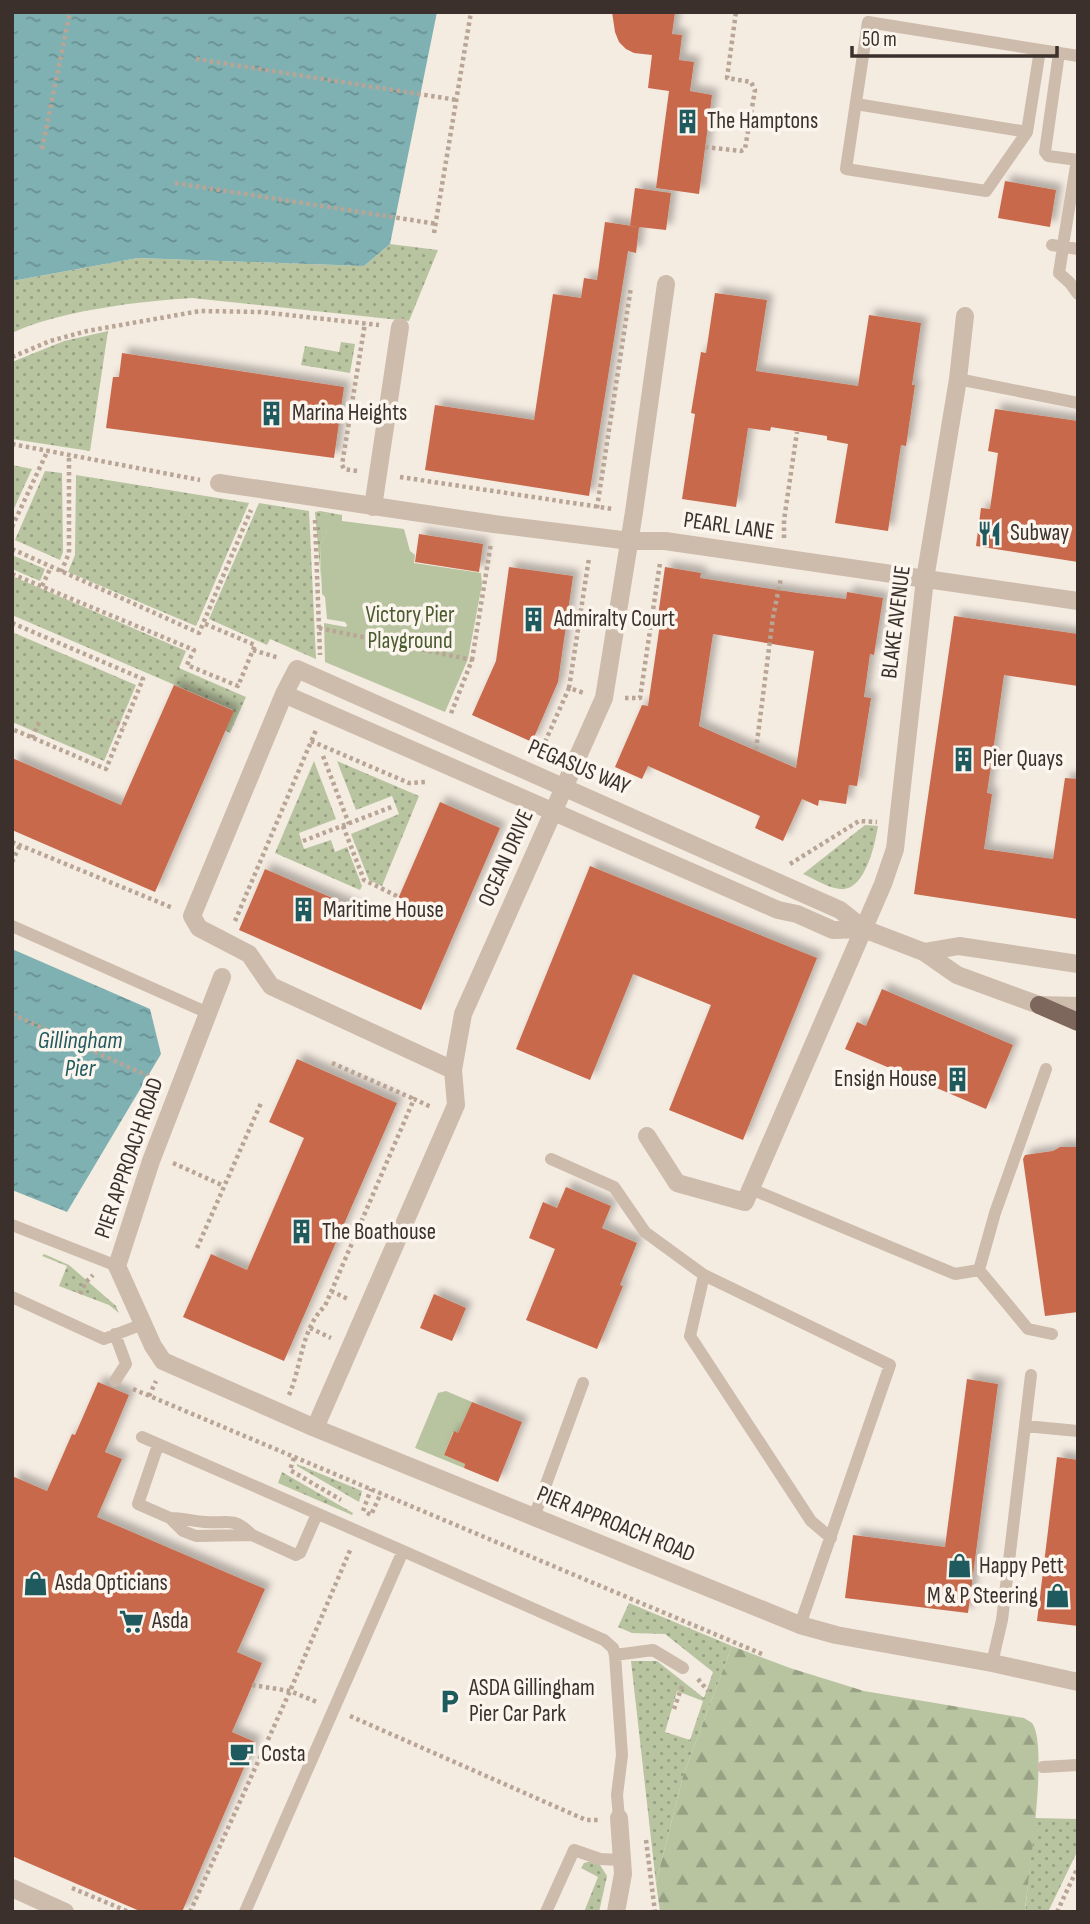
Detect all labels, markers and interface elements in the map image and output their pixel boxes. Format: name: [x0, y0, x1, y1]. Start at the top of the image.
scale bar: [852, 14, 1057, 58]
text: 50 m: [862, 27, 897, 52]
building icon: The Hamptons: [673, 107, 701, 135]
place label: The Hamptons: [707, 107, 818, 135]
building icon: Marina Heights: [258, 399, 286, 427]
place label: Marina Heights: [292, 399, 407, 427]
street label: PEARL LANE: [682, 506, 776, 546]
restaurant icon: Subway: [976, 519, 1004, 547]
place label: Subway: [1010, 519, 1069, 547]
street label: BLAKE AVENUE: [875, 564, 917, 680]
park label: Victory Pier Playground: [365, 601, 455, 655]
building icon: Admiralty Court: [520, 605, 548, 633]
place label: Admiralty Court: [553, 605, 675, 633]
street label: PEGASUS WAY: [524, 733, 634, 801]
building icon: Pier Quays: [949, 745, 977, 773]
place label: Pier Quays: [983, 745, 1063, 773]
street label: OCEAN DRIVE: [472, 805, 540, 911]
building icon: Maritime House: [289, 896, 317, 924]
place label: Maritime House: [323, 896, 444, 924]
water label: Gillingham Pier: [38, 1026, 122, 1083]
place label: Ensign House: [834, 1065, 937, 1093]
building icon: Ensign House: [943, 1065, 971, 1093]
street label: PIER APPROACH ROAD: [88, 1074, 170, 1242]
building icon: The Boathouse: [288, 1218, 316, 1246]
place label: The Boathouse: [322, 1218, 436, 1246]
street label: PIER APPROACH ROAD: [533, 1480, 699, 1568]
shop icon: Happy Pett: [945, 1552, 973, 1580]
place label: Happy Pett: [979, 1552, 1064, 1580]
shop icon: Asda Opticians: [21, 1569, 49, 1597]
place label: Asda Opticians: [54, 1569, 168, 1597]
place label: M & P Steering: [927, 1582, 1038, 1610]
shop icon: M & P Steering: [1044, 1582, 1072, 1610]
supermarket icon: Asda: [118, 1607, 146, 1635]
place label: Asda: [151, 1607, 189, 1635]
place label: ASDA Gillingham Pier Car Park: [468, 1674, 595, 1728]
parking icon: ASDA Gillingham Pier Car Park: [435, 1687, 463, 1715]
cafe icon: Costa: [227, 1740, 255, 1768]
place label: Costa: [261, 1740, 306, 1768]

